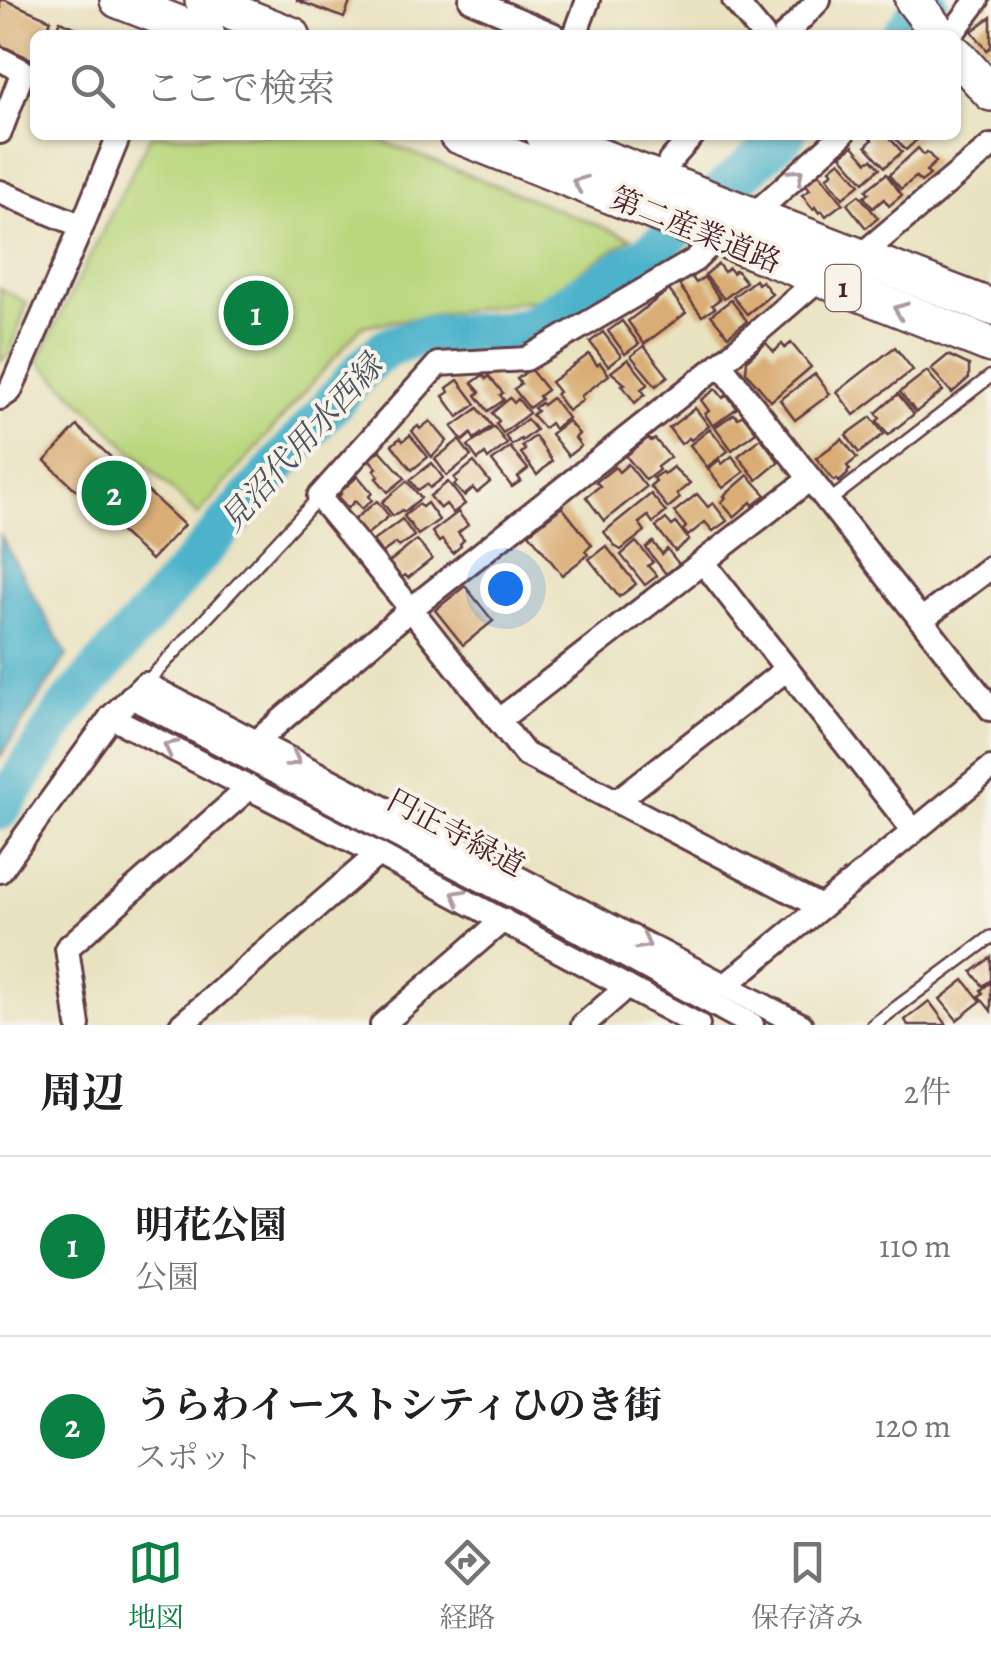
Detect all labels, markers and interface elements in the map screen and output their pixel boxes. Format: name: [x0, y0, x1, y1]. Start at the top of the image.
search box: [30, 30, 961, 140]
icon: search: [65, 58, 120, 113]
text: ここで検索: [145, 62, 335, 114]
one-way arrow: [785, 169, 804, 187]
one-way arrow: [571, 175, 588, 195]
street label: 第二産業道路: [605, 178, 787, 282]
road number: 1: [826, 265, 860, 311]
pin: 1: [224, 276, 288, 350]
one-way arrow: [892, 302, 910, 322]
water label: 見沼代用水西縁: [210, 343, 394, 541]
pin: 2: [82, 456, 146, 530]
your location: [480, 563, 531, 614]
one-way arrow: [162, 740, 180, 759]
one-way arrow: [284, 748, 302, 767]
street label: 円正寺緑道: [380, 780, 532, 886]
one-way arrow: [451, 889, 469, 909]
one-way arrow: [634, 931, 652, 950]
text: 周辺: [40, 1064, 124, 1121]
text: 2件: [904, 1070, 951, 1114]
text: 明花公園: [135, 1199, 287, 1251]
text: 1: [67, 1224, 78, 1268]
text: 110 m: [879, 1224, 951, 1268]
text: 公園: [135, 1255, 199, 1299]
text: うらわイーストシティひのき街: [135, 1379, 662, 1431]
text: 2: [65, 1404, 80, 1448]
text: 120 m: [875, 1404, 951, 1448]
text: スポット: [135, 1435, 263, 1479]
tab: 地図: [128, 1535, 184, 1637]
tab: 経路: [439, 1535, 495, 1637]
tab: 保存済み: [751, 1535, 863, 1637]

